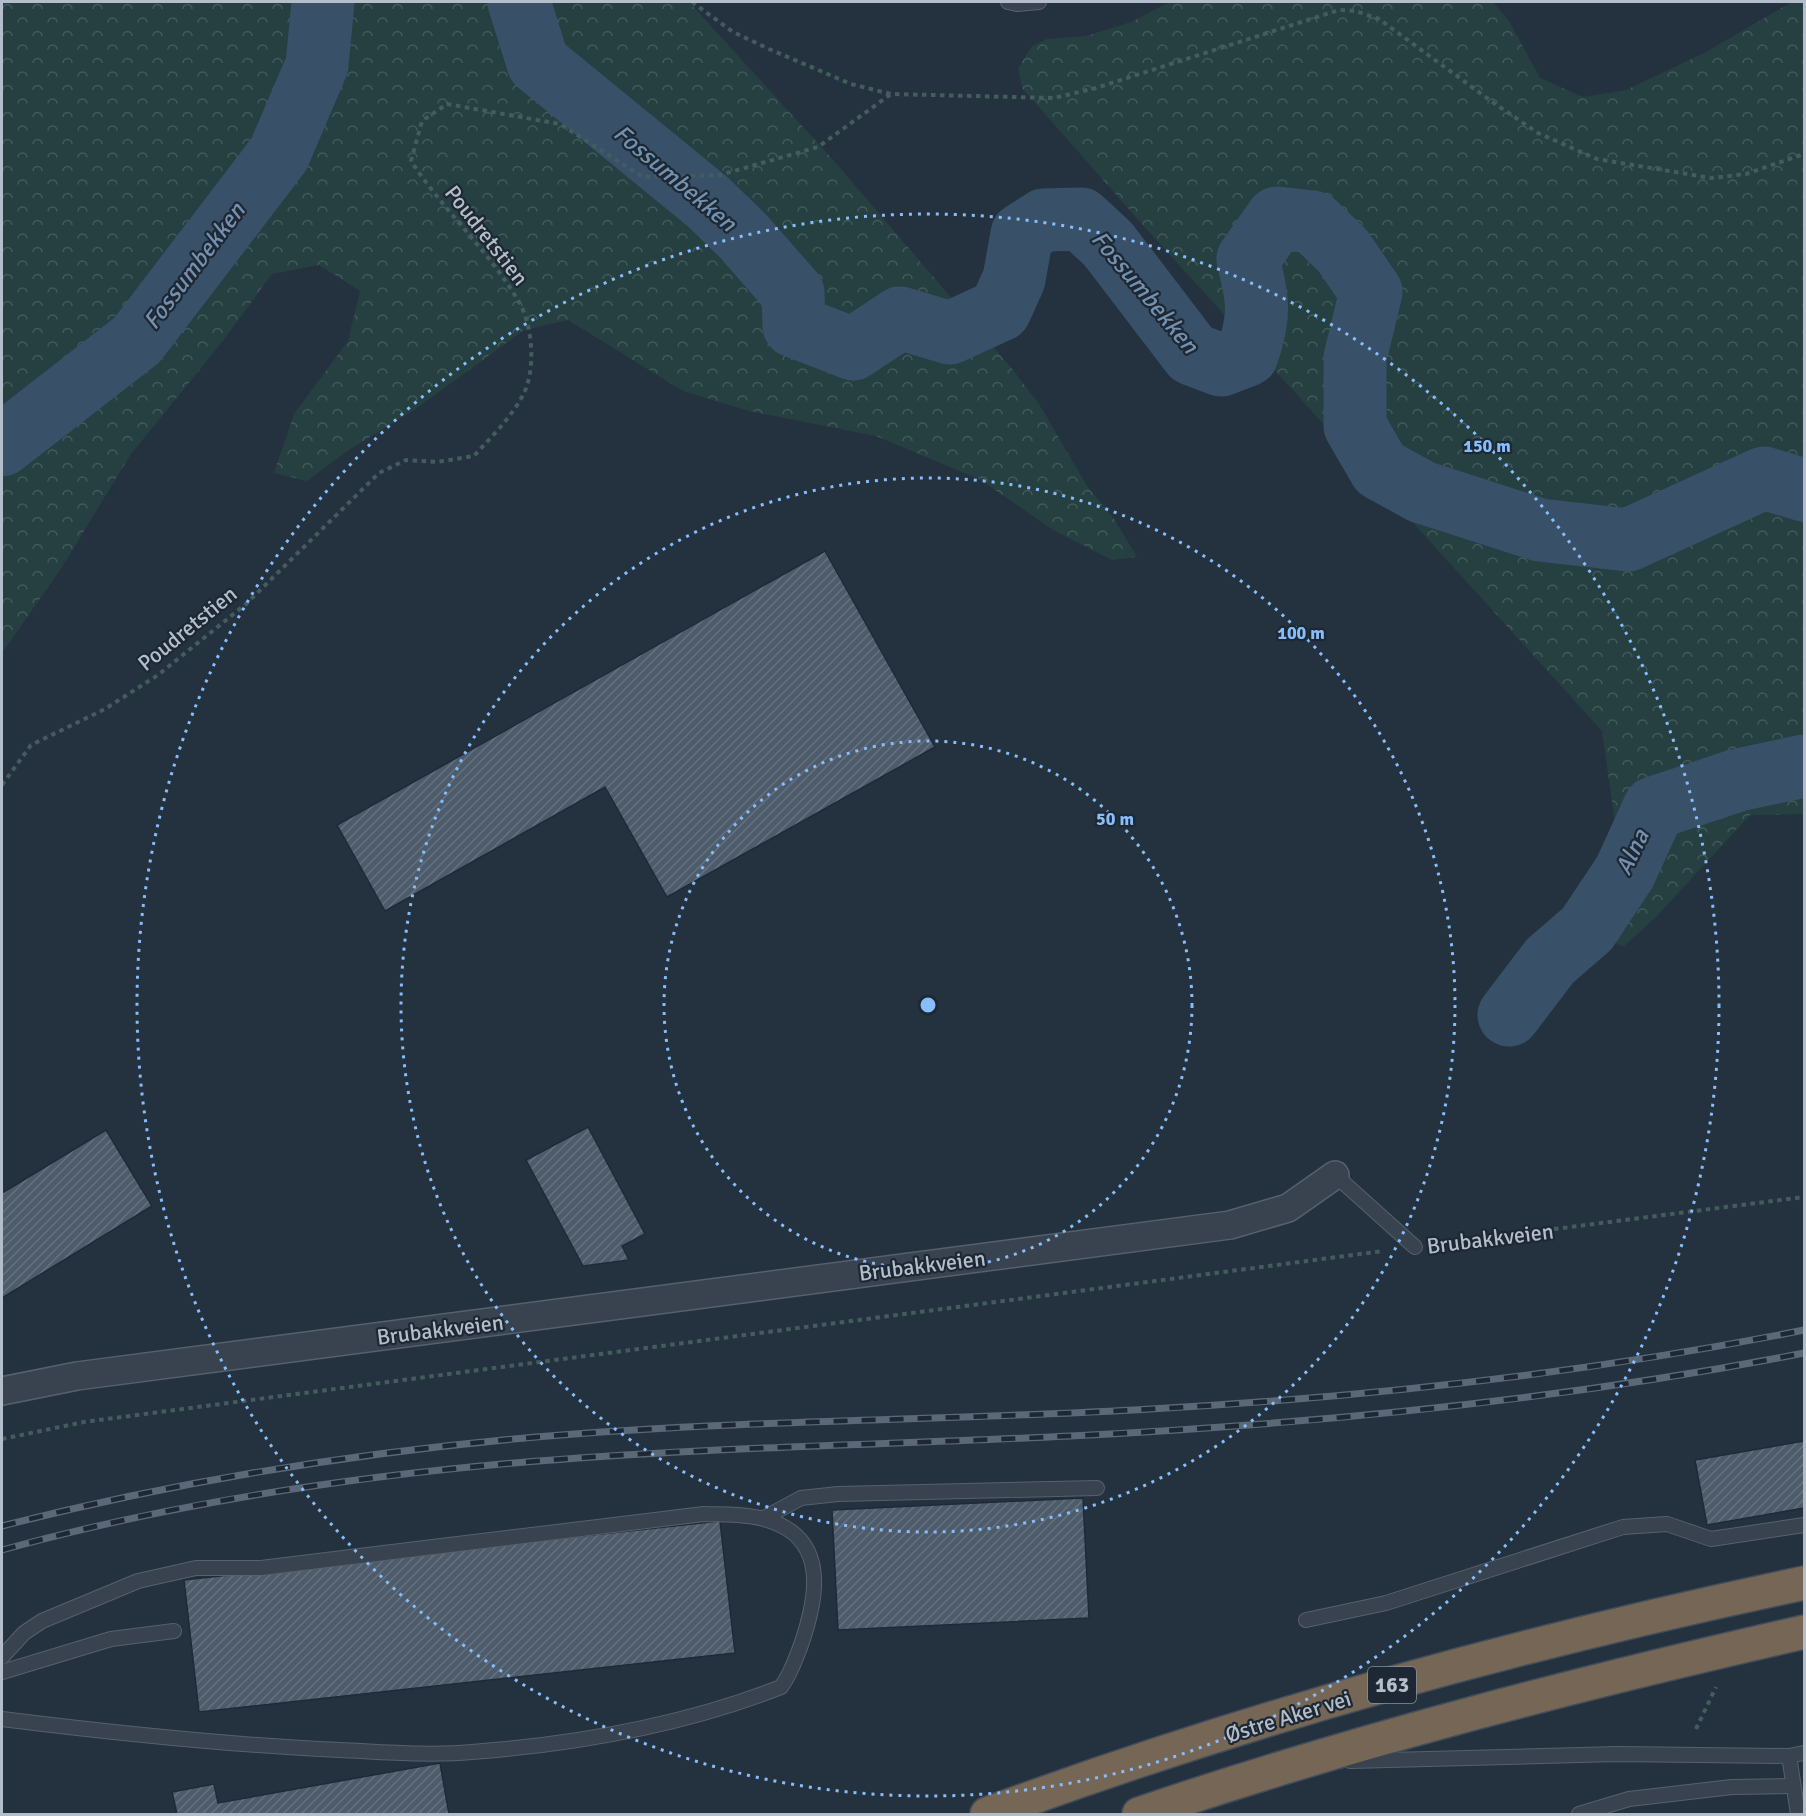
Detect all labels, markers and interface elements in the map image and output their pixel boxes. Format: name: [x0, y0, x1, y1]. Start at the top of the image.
water label: Fossumbekken: [608, 118, 743, 239]
street label: Poudretstien: [439, 180, 534, 291]
water label: Fossumbekken: [137, 196, 252, 335]
water label: Fossumbekken: [1085, 225, 1206, 360]
text: 150 m: [1463, 435, 1511, 457]
street label: Poudretstien: [132, 580, 242, 677]
text: 100 m: [1277, 622, 1325, 644]
text: 50 m: [1096, 808, 1134, 830]
water label: Alna: [1608, 824, 1656, 880]
centre of rings: [918, 995, 938, 1015]
street label: Brubakkveien: [1425, 1217, 1555, 1260]
street label: Brubakkveien: [857, 1244, 987, 1287]
street label: Brubakkveien: [375, 1308, 505, 1351]
road number: 163: [1368, 1667, 1416, 1703]
street label: Østre Aker vei: [1222, 1685, 1354, 1748]

